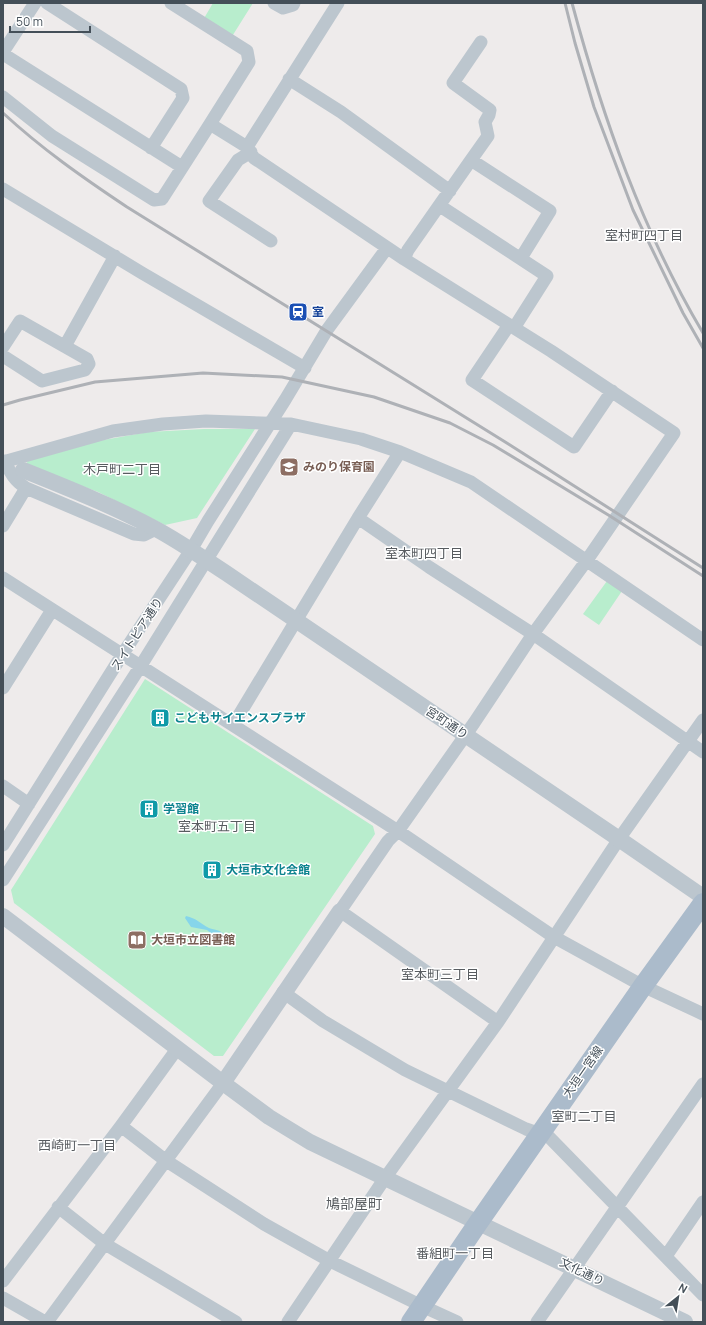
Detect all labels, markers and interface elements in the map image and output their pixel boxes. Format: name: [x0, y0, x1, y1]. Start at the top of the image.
scale bar: [10, 8, 90, 34]
text: 50 m: [16, 13, 43, 30]
district label: 室村町四丁目: [605, 226, 683, 244]
station icon: 室: [287, 301, 309, 323]
place label: 室: [312, 303, 324, 320]
school or university icon: みのり保育園: [278, 456, 300, 478]
place label: みのり保育園: [303, 458, 375, 475]
district label: 木戸町二丁目: [83, 460, 161, 478]
district label: 室本町四丁目: [385, 544, 463, 562]
street label: スイトピア通り: [107, 594, 167, 674]
street label: 宮町通り: [423, 702, 472, 743]
building icon: こどもサイエンスプラザ: [149, 707, 171, 729]
place label: こどもサイエンスプラザ: [174, 709, 306, 726]
building icon: 学習館: [138, 798, 160, 820]
place label: 学習館: [163, 800, 199, 817]
district label: 室本町五丁目: [178, 817, 256, 835]
building icon: 大垣市文化会館: [201, 859, 223, 881]
place label: 大垣市文化会館: [226, 861, 310, 878]
library icon: 大垣市立図書館: [126, 929, 148, 951]
place label: 大垣市立図書館: [151, 931, 235, 948]
district label: 室本町三丁目: [401, 965, 479, 983]
street label: 大垣一宮線: [558, 1042, 607, 1101]
district label: 室町二丁目: [551, 1107, 617, 1125]
district label: 西崎町一丁目: [38, 1136, 116, 1154]
district label: 鳩部屋町: [326, 1194, 382, 1213]
district label: 番組町一丁目: [416, 1244, 494, 1262]
street label: 文化通り: [557, 1253, 608, 1290]
north arrow: [658, 1277, 698, 1317]
text: N: [676, 1279, 691, 1296]

